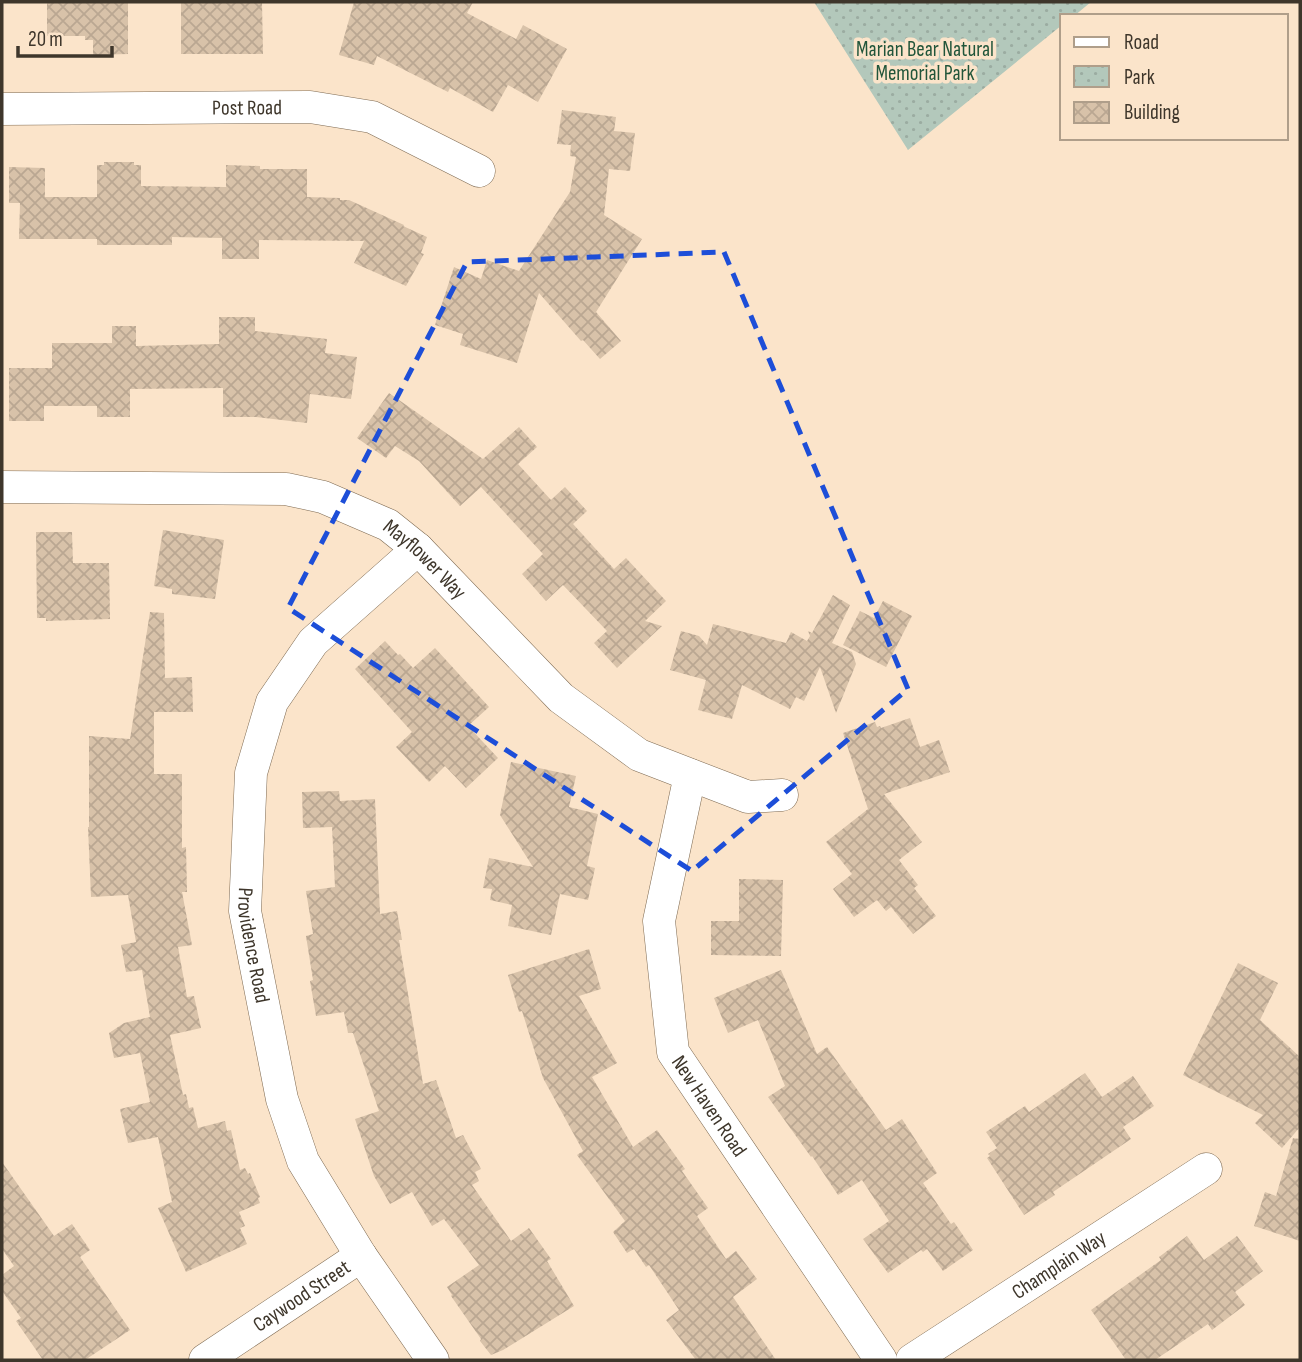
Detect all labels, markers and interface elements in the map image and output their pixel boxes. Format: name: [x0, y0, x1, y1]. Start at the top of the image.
scale bar: [18, 14, 112, 58]
legend: [1060, 14, 1288, 140]
text: 20 m: [28, 27, 63, 52]
text: Road: [1124, 30, 1159, 55]
park label: Marian Bear Natural Memorial Park: [856, 37, 994, 86]
text: Park: [1124, 65, 1155, 90]
street label: Post Road: [212, 95, 282, 121]
text: Building: [1124, 100, 1180, 125]
street label: Mayflower Way: [378, 514, 471, 605]
street label: Providence Road: [232, 887, 275, 1005]
street label: New Haven Road: [666, 1051, 752, 1161]
street label: Champlain Way: [1007, 1225, 1111, 1305]
street label: Caywood Street: [248, 1255, 355, 1337]

